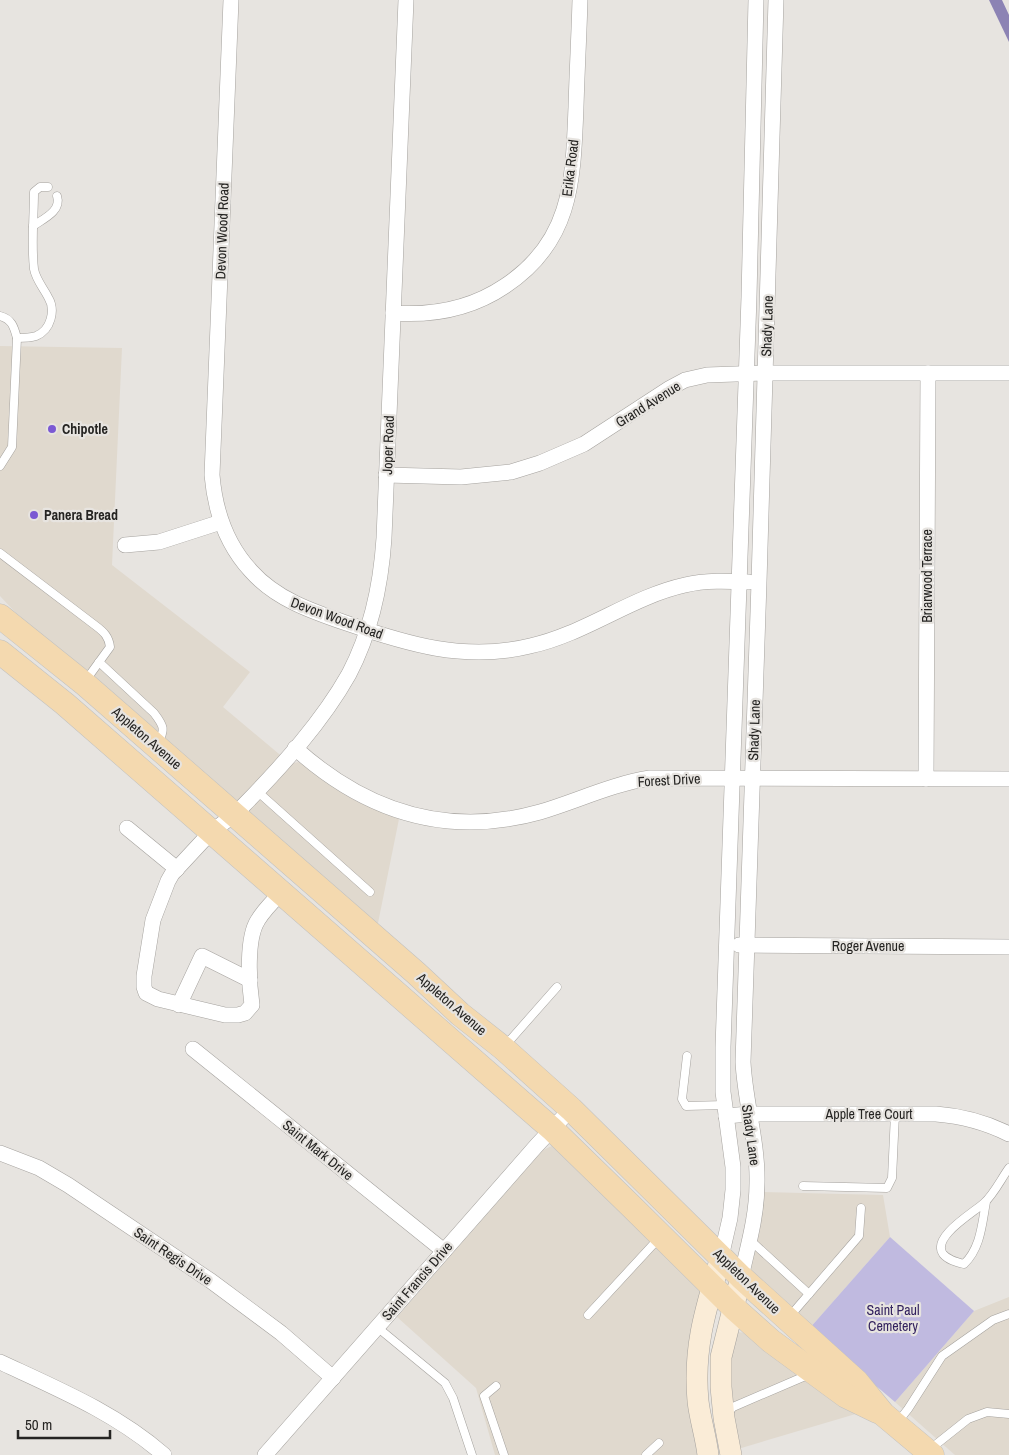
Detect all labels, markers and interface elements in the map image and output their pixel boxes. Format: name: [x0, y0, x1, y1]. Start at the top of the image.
street label: Erika Road: [558, 138, 582, 198]
street label: Devon Wood Road: [211, 182, 233, 280]
street label: Shady Lane: [757, 295, 777, 357]
street label: Grand Avenue: [612, 377, 684, 431]
street label: Joper Road: [378, 415, 398, 475]
place label: Chipotle: [62, 420, 108, 438]
marker: Chipotle: [46, 423, 58, 435]
place label: Panera Bread: [44, 506, 118, 524]
marker: Panera Bread: [28, 509, 40, 521]
street label: Briarwood Terrace: [918, 529, 936, 623]
street label: Devon Wood Road: [288, 593, 386, 643]
street label: Shady Lane: [744, 699, 764, 761]
street label: Appleton Avenue: [108, 702, 186, 773]
street label: Forest Drive: [637, 769, 701, 791]
street label: Roger Avenue: [832, 937, 904, 955]
street label: Appleton Avenue: [413, 968, 491, 1039]
street label: Shady Lane: [738, 1103, 764, 1167]
street label: Apple Tree Court: [825, 1105, 912, 1123]
street label: Saint Mark Drive: [279, 1116, 357, 1184]
street label: Saint Regis Drive: [130, 1223, 216, 1289]
street label: Saint Francis Drive: [378, 1238, 456, 1324]
street label: Appleton Avenue: [709, 1244, 784, 1318]
park label: Saint Paul Cemetery: [867, 1301, 919, 1335]
scale bar: [18, 1408, 110, 1440]
text: 50 m: [25, 1414, 52, 1435]

